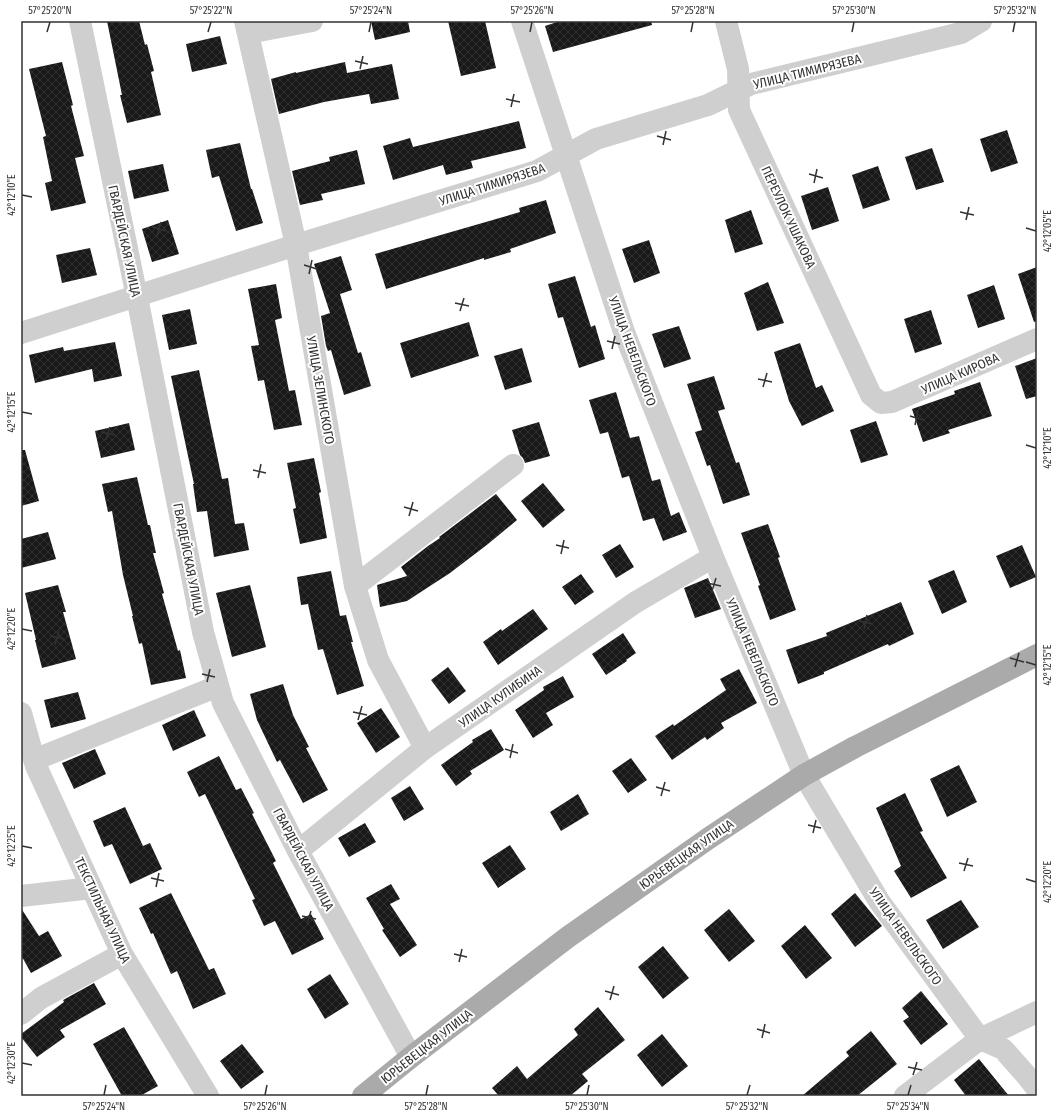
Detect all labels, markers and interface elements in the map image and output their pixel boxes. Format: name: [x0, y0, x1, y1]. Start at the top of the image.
text: 57°25'20"N: [28, 5, 72, 17]
text: 57°25'22"N: [190, 5, 232, 17]
text: 57°25'24"N: [350, 5, 392, 17]
text: 57°25'26"N: [511, 5, 553, 17]
text: 57°25'28"N: [671, 5, 715, 17]
text: 57°25'30"N: [832, 5, 876, 17]
text: 57°25'32"N: [994, 5, 1036, 17]
street label: УЛИЦА ТИМИРЯЗЕВА: [751, 51, 863, 92]
street label: УЛИЦА ТИМИРЯЗЕВА: [436, 160, 547, 209]
street label: ПЕРЕУЛОК УШАКОВА: [758, 164, 819, 271]
text: 42°12'10"E: [6, 174, 18, 216]
street label: ГВАРДЕЙСКАЯ УЛИЦА: [105, 184, 144, 299]
text: 42°12'05"E: [1042, 210, 1054, 252]
street label: УЛИЦА НЕВЕЛЬСКОГО: [605, 293, 659, 408]
street label: УЛИЦА ЗЕЛИНСКОГО: [303, 334, 337, 446]
street label: УЛИЦА КИРОВА: [918, 350, 1001, 398]
text: 42°12'15"E: [6, 391, 18, 432]
text: 42°12'10"E: [1042, 427, 1054, 469]
street label: ГВАРДЕЙСКАЯ УЛИЦА: [170, 502, 207, 617]
street label: УЛИЦА НЕВЕЛЬСКОГО: [723, 595, 782, 708]
text: 42°12'20"E: [6, 608, 18, 650]
text: 42°12'15"E: [1042, 644, 1054, 685]
street label: УЛИЦА КУЛИБИНА: [455, 662, 545, 731]
street label: ГВАРДЕЙСКАЯ УЛИЦА: [270, 805, 337, 913]
street label: ЮРЬЕВЕЦКАЯ УЛИЦА: [636, 816, 736, 893]
text: 42°12'25"E: [6, 825, 18, 867]
street label: ТЕКСТИЛЬНАЯ УЛИЦА: [71, 855, 134, 966]
text: 42°12'20"E: [1042, 861, 1054, 903]
street label: УЛИЦА НЕВЕЛЬСКОГО: [866, 884, 945, 988]
street label: ЮРЬЕВЕЦКАЯ УЛИЦА: [378, 1006, 475, 1087]
text: 42°12'30"E: [6, 1042, 18, 1084]
text: 57°25'24"N: [83, 1101, 125, 1113]
text: 57°25'26"N: [244, 1101, 286, 1113]
text: 57°25'28"N: [404, 1101, 448, 1113]
text: 57°25'30"N: [565, 1101, 609, 1113]
text: 57°25'32"N: [726, 1101, 768, 1113]
text: 57°25'34"N: [887, 1101, 929, 1113]

